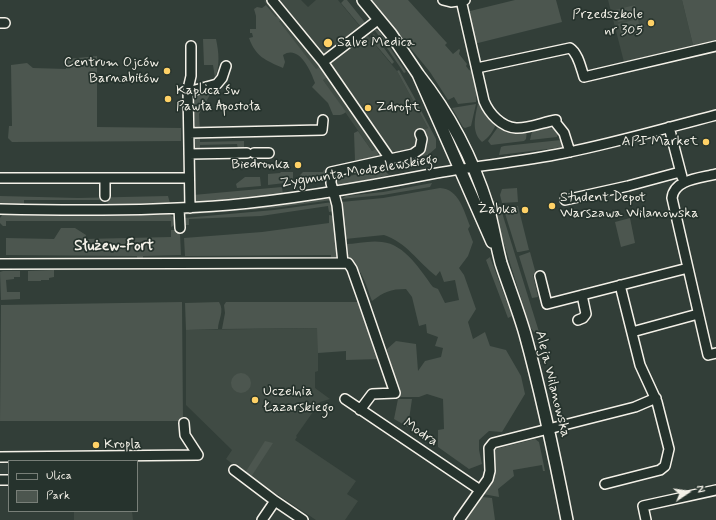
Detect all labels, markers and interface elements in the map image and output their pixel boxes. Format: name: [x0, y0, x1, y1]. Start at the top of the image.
place label: Przedszkole nr 305: [572, 7, 643, 40]
marker: Przedszkole nr 305: [646, 18, 656, 28]
place label: Salve Medica: [337, 35, 415, 51]
marker: Salve Medica: [322, 37, 334, 49]
place label: Centrum Ojców Barnabitów: [64, 55, 159, 88]
marker: Centrum Ojców Barnabitów: [162, 66, 172, 76]
place label: Kaplica św Pawła Apostoła: [176, 83, 261, 116]
marker: Kaplica św Pawła Apostoła: [163, 94, 173, 104]
place label: Zdrofit: [376, 100, 420, 116]
marker: Zdrofit: [363, 103, 373, 113]
place label: API Market: [621, 134, 698, 150]
marker: API Market: [701, 137, 711, 147]
street label: Zygmunta Modzelewskiego: [279, 151, 439, 193]
place label: Biedronka: [231, 157, 290, 173]
marker: Biedronka: [293, 160, 303, 170]
place label: Student Depot Warszawa Wilanowska: [560, 190, 698, 222]
marker: Student Depot Warszawa Wilanowska: [547, 201, 557, 211]
place label: Żabka: [478, 202, 517, 218]
marker: Żabka: [520, 205, 530, 215]
district label: Służew-Fort: [74, 238, 154, 256]
street label: Aleja Wilanowska: [531, 329, 573, 439]
place label: Uczelnia Łazarskiego: [263, 384, 334, 416]
marker: Uczelnia Łazarskiego: [250, 395, 260, 405]
street label: Modra: [399, 415, 441, 451]
place label: Kropla: [104, 437, 141, 453]
marker: Kropla: [91, 440, 101, 450]
legend: [8, 460, 138, 512]
text: Ulica: [46, 468, 72, 484]
north arrow: [668, 472, 708, 512]
text: N: [692, 484, 707, 494]
text: Park: [46, 488, 70, 504]

